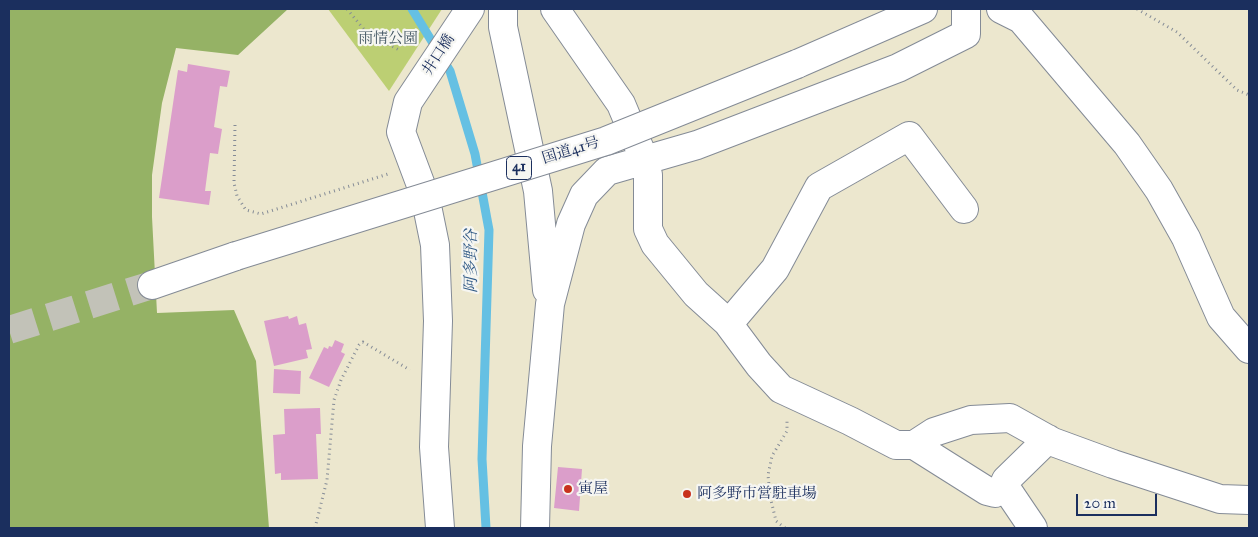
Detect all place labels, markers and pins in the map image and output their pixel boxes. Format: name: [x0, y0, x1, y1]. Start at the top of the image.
place label: 寅屋: [578, 480, 608, 498]
marker: 寅屋: [562, 483, 574, 495]
place label: 阿多野市営駐車場: [697, 485, 817, 503]
marker: 阿多野市営駐車場: [681, 488, 693, 500]

